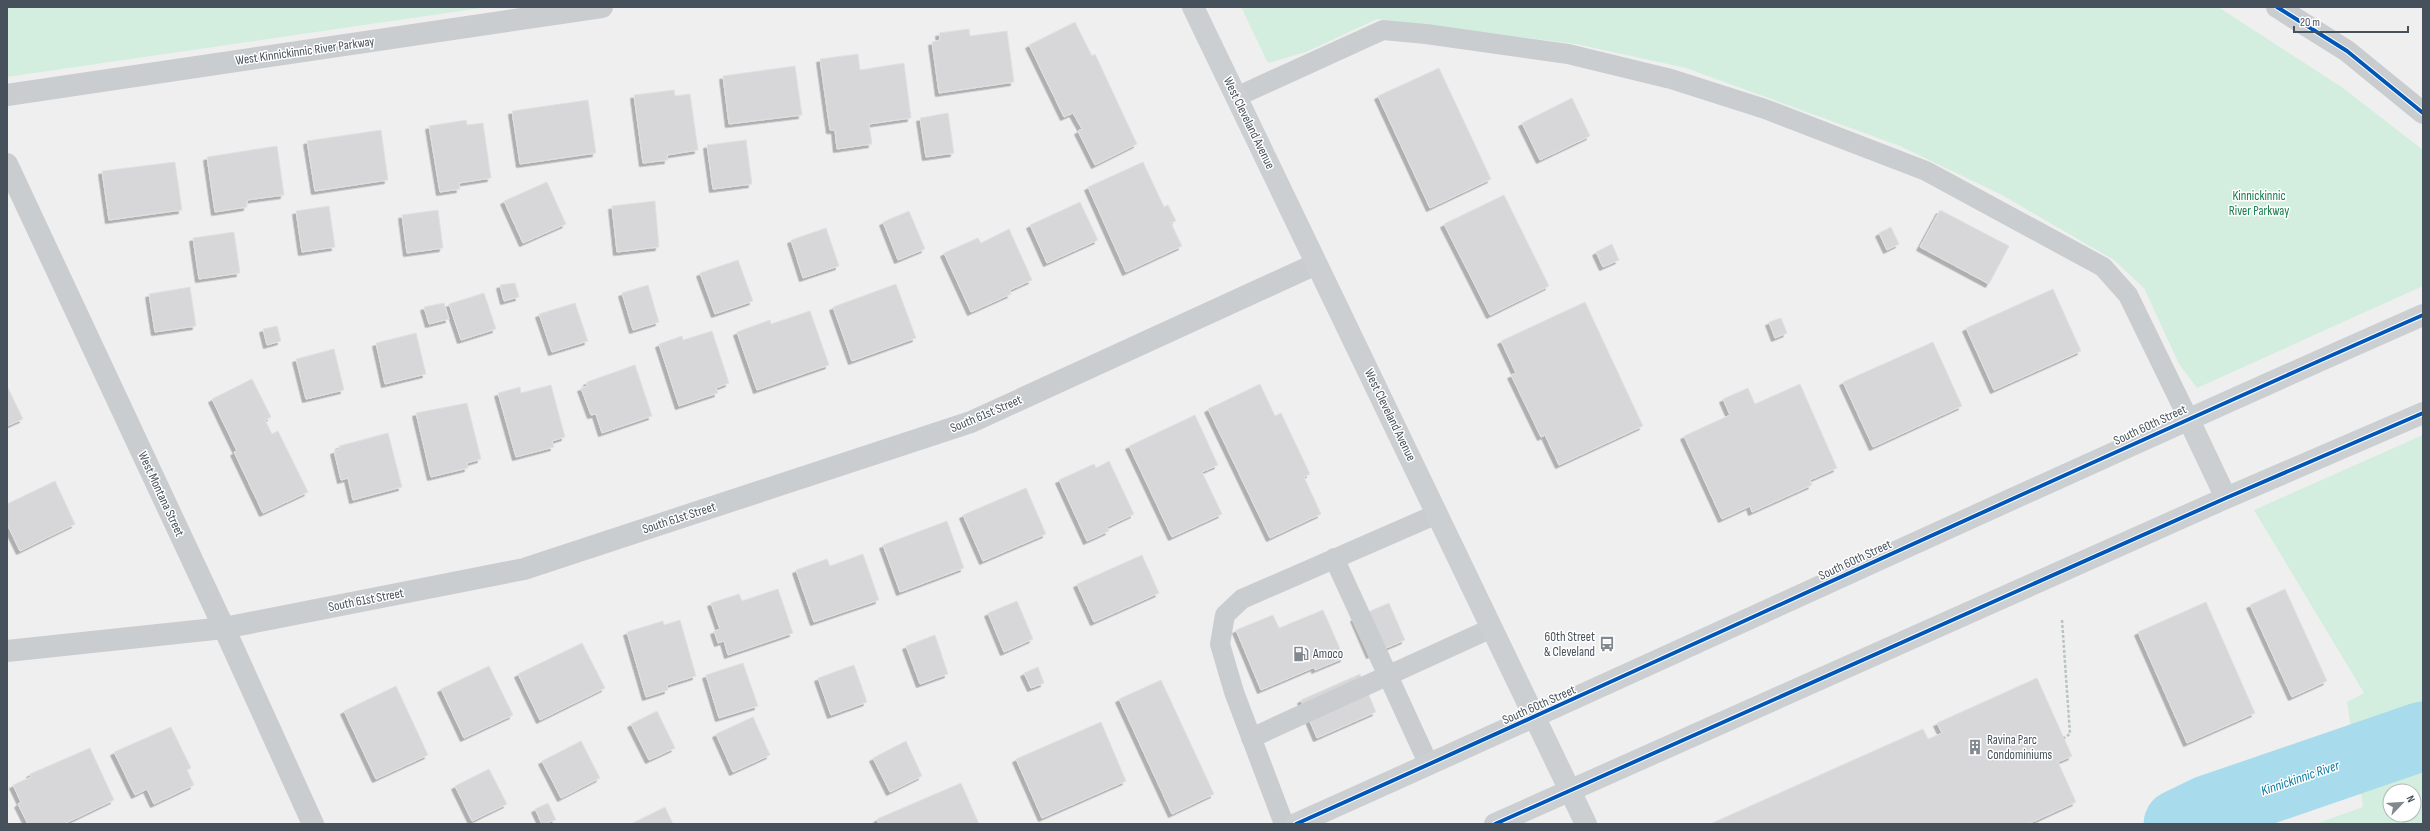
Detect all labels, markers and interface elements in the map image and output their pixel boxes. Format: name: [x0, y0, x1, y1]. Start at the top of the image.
scale bar: [2294, 8, 2408, 34]
text: 20 m: [2300, 15, 2320, 30]
street label: West Kinnickinnic River Parkway: [235, 33, 375, 69]
street label: West Cleveland Avenue: [1220, 74, 1278, 172]
park label: Kinnickinnic River Parkway: [2229, 188, 2289, 219]
street label: West Cleveland Avenue: [1361, 366, 1419, 464]
street label: South 61st Street: [948, 392, 1024, 436]
street label: South 60th Street: [2111, 401, 2189, 449]
street label: West Montana Street: [134, 449, 188, 539]
street label: South 61st Street: [640, 499, 718, 537]
street label: South 60th Street: [1816, 536, 1894, 584]
street label: South 61st Street: [327, 585, 405, 615]
place label: 60th Street & Cleveland: [1544, 629, 1595, 660]
bus stop icon: 60th Street & Cleveland: [1598, 635, 1616, 653]
fuel station icon: Amoco: [1292, 645, 1310, 663]
place label: Amoco: [1312, 646, 1343, 662]
street label: South 60th Street: [1500, 682, 1578, 728]
place label: Ravina Parc Condominiums: [1987, 732, 2052, 763]
building icon: Ravina Parc Condominiums: [1966, 738, 1984, 756]
water label: Kinnickinnic River: [2259, 756, 2342, 799]
north arrow: [2382, 783, 2422, 823]
text: N: [2403, 794, 2418, 805]

